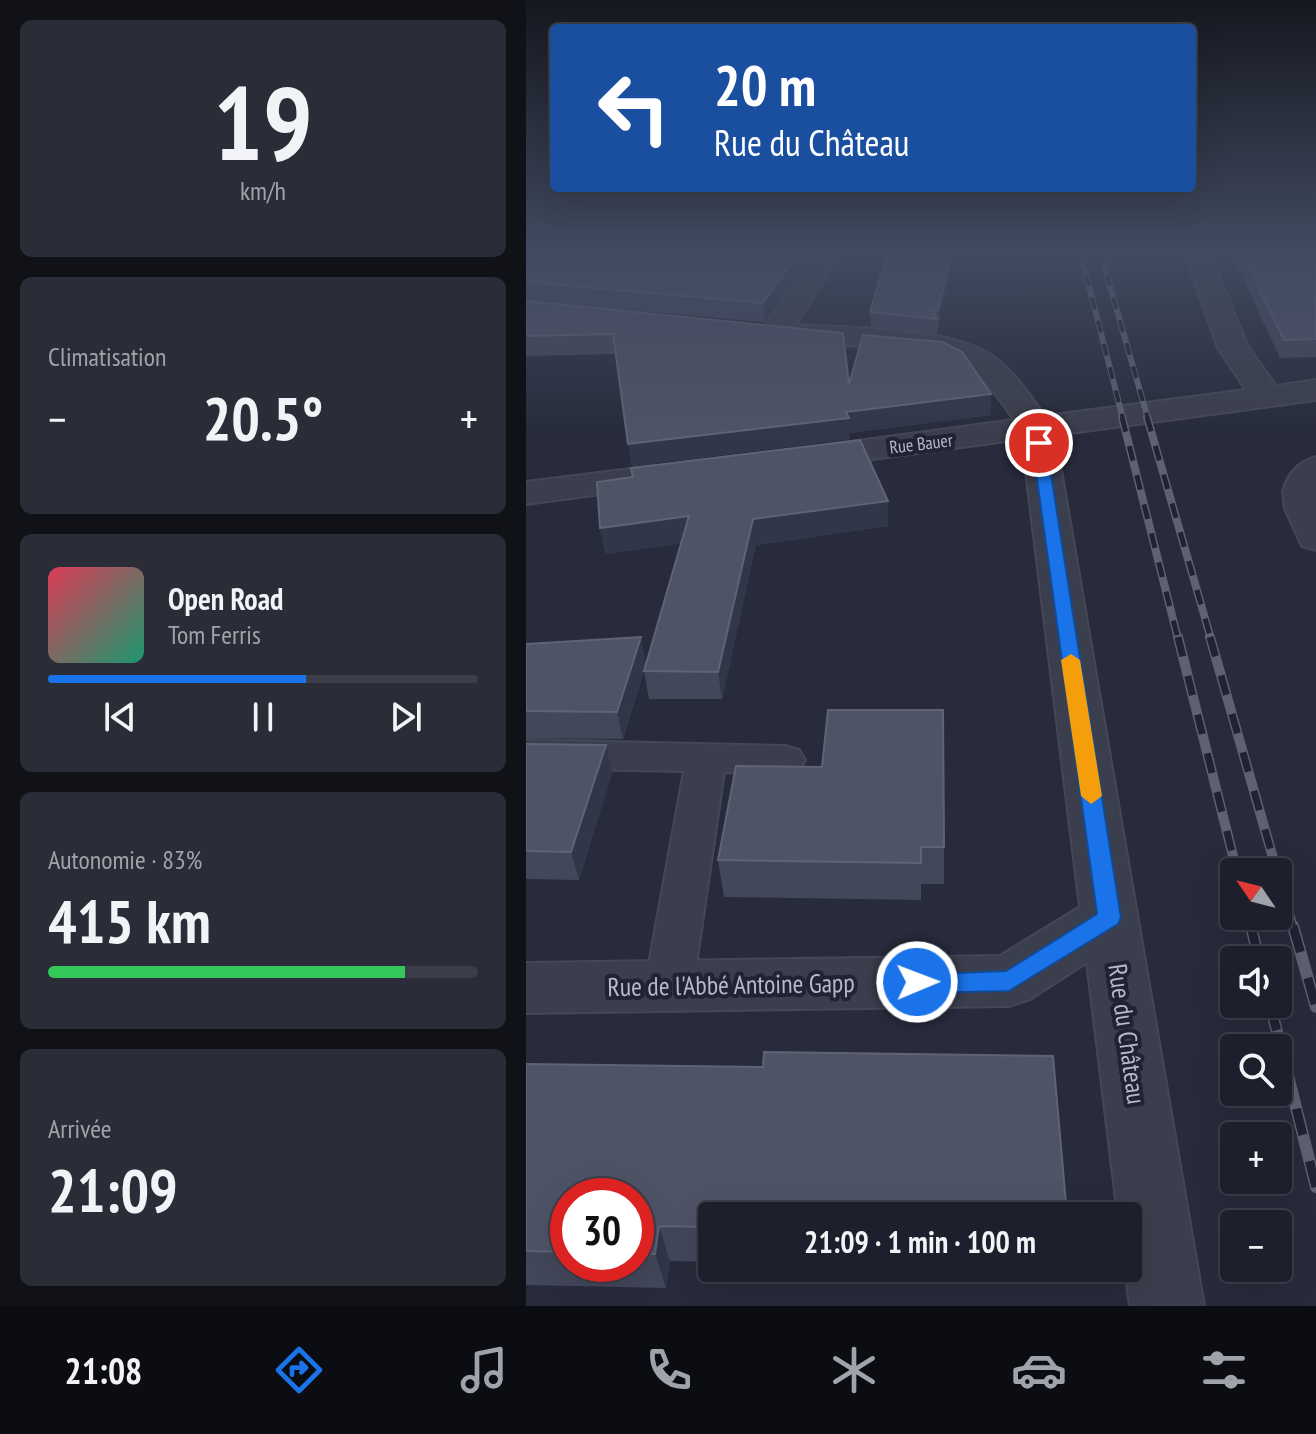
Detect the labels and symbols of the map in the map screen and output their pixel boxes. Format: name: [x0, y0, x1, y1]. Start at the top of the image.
pin: [1005, 409, 1073, 477]
street label: Rue Bauer: [888, 428, 954, 459]
north arrow: [1220, 858, 1292, 930]
position arrow: [875, 940, 959, 1024]
street label: Rue du Château: [1101, 962, 1154, 1106]
street label: Rue de l'Abbé Antoine Gapp: [607, 966, 855, 1003]
speed limit sign: 30: [550, 1178, 654, 1282]

